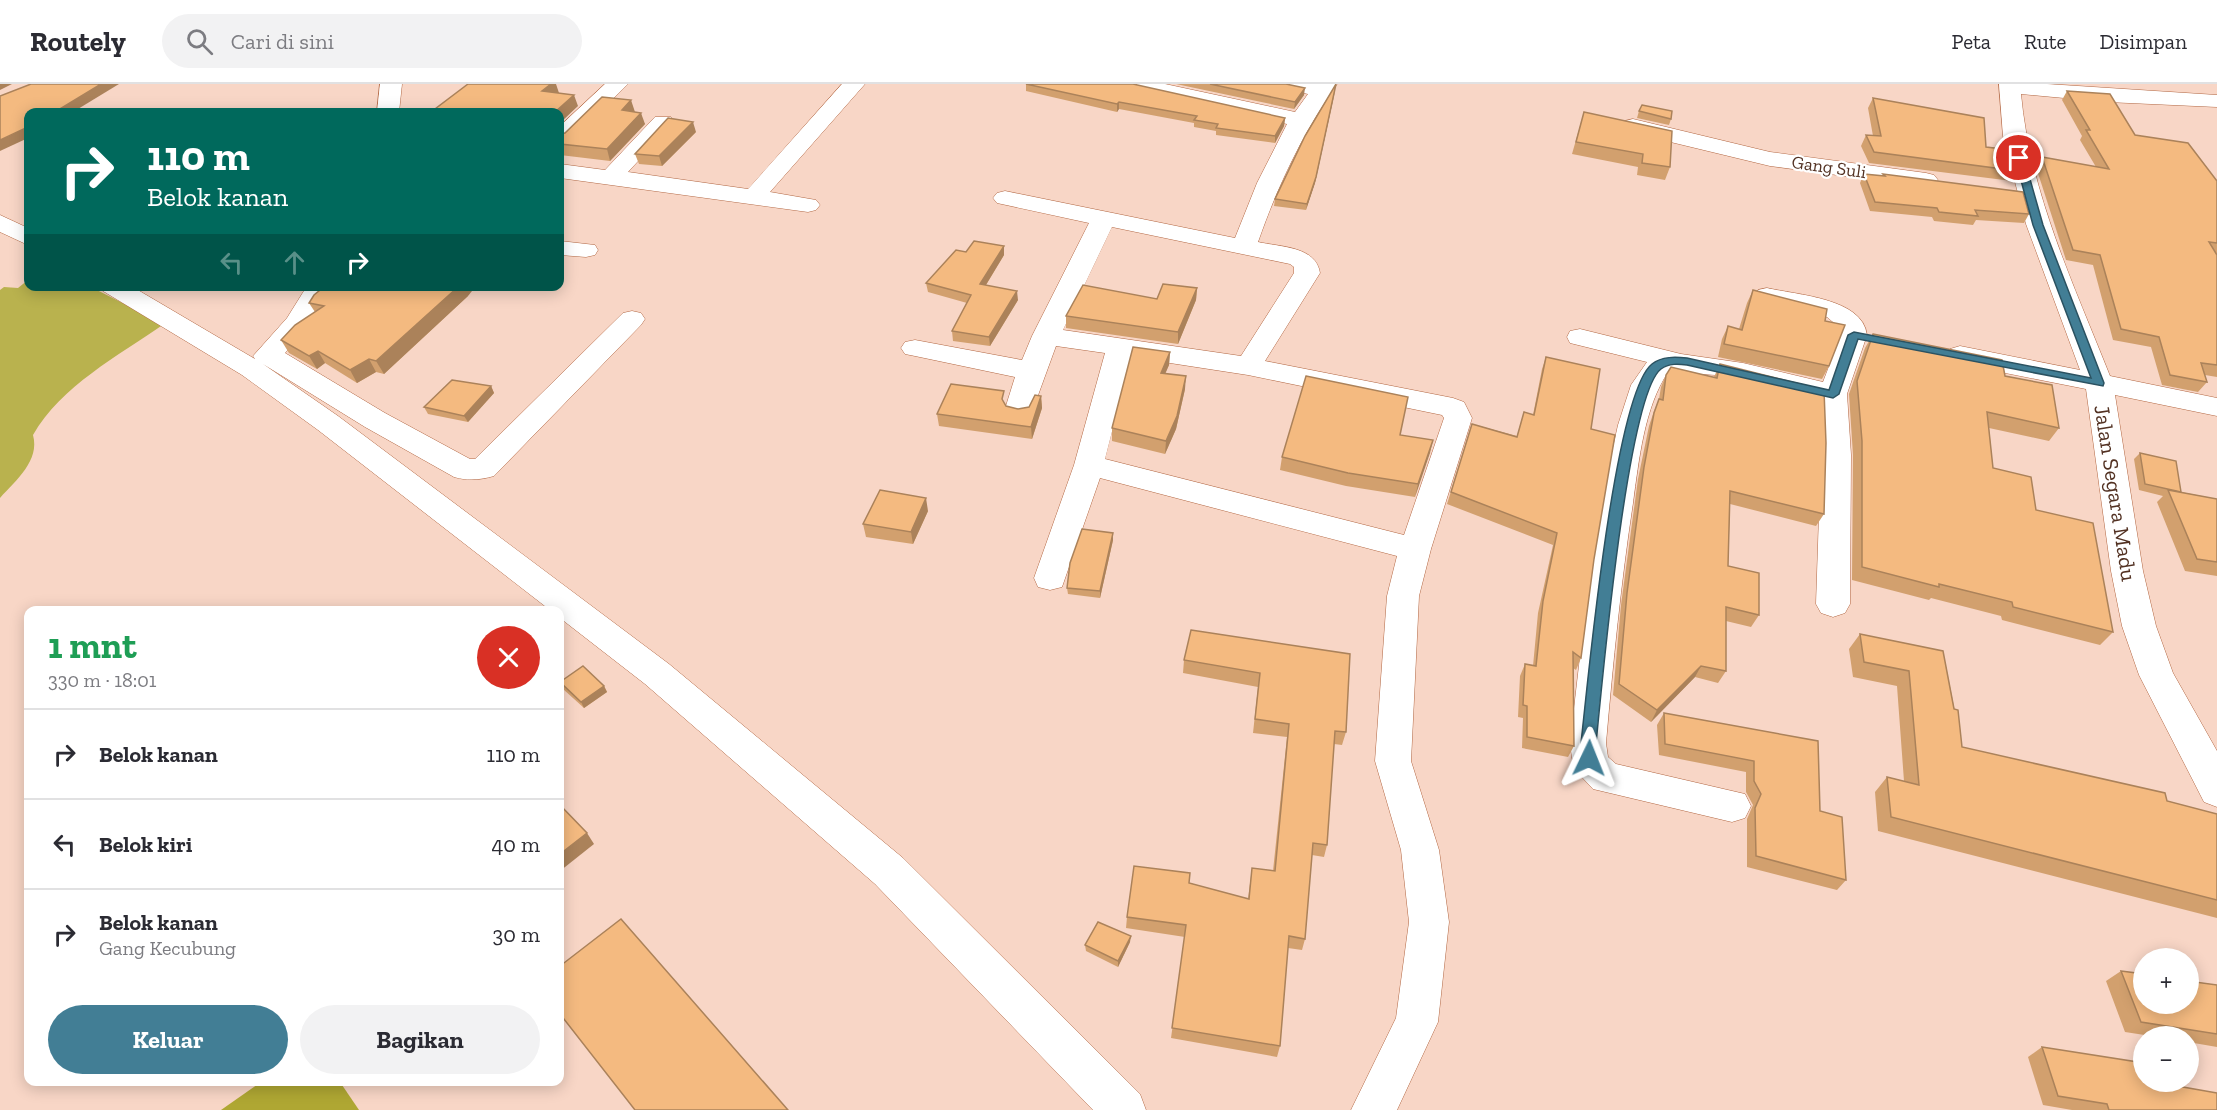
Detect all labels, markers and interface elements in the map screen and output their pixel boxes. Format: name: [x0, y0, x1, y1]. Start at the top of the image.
search box: [162, 14, 582, 68]
text: Routely: [30, 25, 126, 58]
icon: search: [183, 25, 216, 58]
text: Cari di sini: [231, 28, 334, 55]
text: Peta: [1952, 29, 1991, 54]
text: Rute: [2024, 29, 2066, 54]
text: Disimpan: [2099, 29, 2187, 54]
text: 110 m: [147, 130, 250, 181]
icon: right: [48, 132, 126, 210]
pin: [1993, 132, 2044, 183]
icon: arrive: [2002, 141, 2035, 174]
street label: Gang Suli: [1790, 151, 1868, 183]
text: Belok kanan: [147, 181, 288, 213]
icon: left: [215, 246, 248, 279]
icon: ahead: [278, 246, 311, 279]
icon: right: [341, 246, 374, 279]
street label: Jalan Segara Madu: [2088, 403, 2143, 584]
text: 1 mnt: [48, 624, 137, 667]
button: close: [477, 626, 540, 689]
text: 330 m · 18:01: [48, 668, 157, 692]
position arrow: [1557, 726, 1621, 790]
icon: right: [48, 738, 81, 771]
text: Belok kanan: [99, 741, 218, 768]
text: 110 m: [486, 741, 540, 768]
icon: left: [48, 828, 81, 861]
text: Belok kiri: [99, 831, 192, 858]
text: 40 m: [491, 831, 540, 858]
text: Belok kanan: [99, 909, 218, 936]
icon: right: [48, 918, 81, 951]
text: 30 m: [493, 921, 540, 948]
text: Gang Kecubung: [99, 936, 236, 960]
map controls: [2133, 948, 2199, 1092]
button: +: [2133, 948, 2199, 1014]
button: Keluar: [48, 1005, 288, 1074]
button: Bagikan: [300, 1005, 540, 1074]
button: −: [2133, 1026, 2199, 1092]

